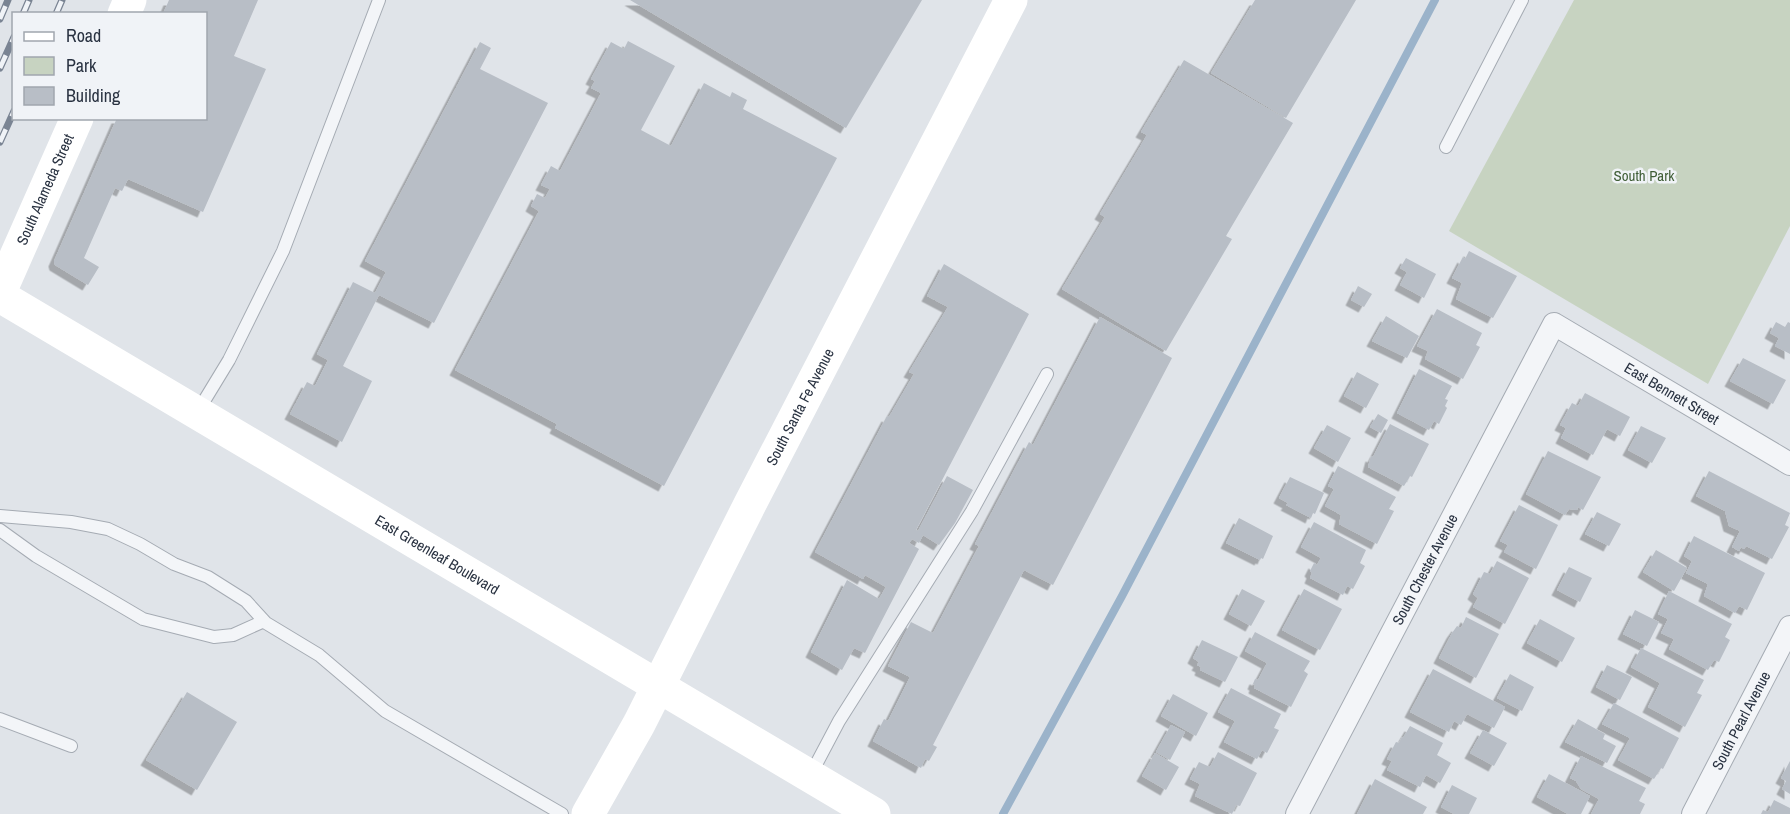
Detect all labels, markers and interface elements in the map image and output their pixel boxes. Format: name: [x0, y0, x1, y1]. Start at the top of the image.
legend: [12, 12, 207, 120]
text: Road: [66, 23, 101, 48]
text: Park: [66, 53, 97, 78]
text: Building: [66, 83, 121, 108]
street label: South Alameda Street: [11, 130, 79, 248]
park label: South Park: [1614, 165, 1675, 186]
street label: South Santa Fe Avenue: [761, 345, 839, 469]
street label: East Bennett Street: [1621, 357, 1724, 430]
street label: East Greenleaf Boulevard: [371, 510, 503, 600]
street label: South Chester Avenue: [1387, 510, 1463, 629]
street label: South Pearl Avenue: [1707, 667, 1775, 774]

